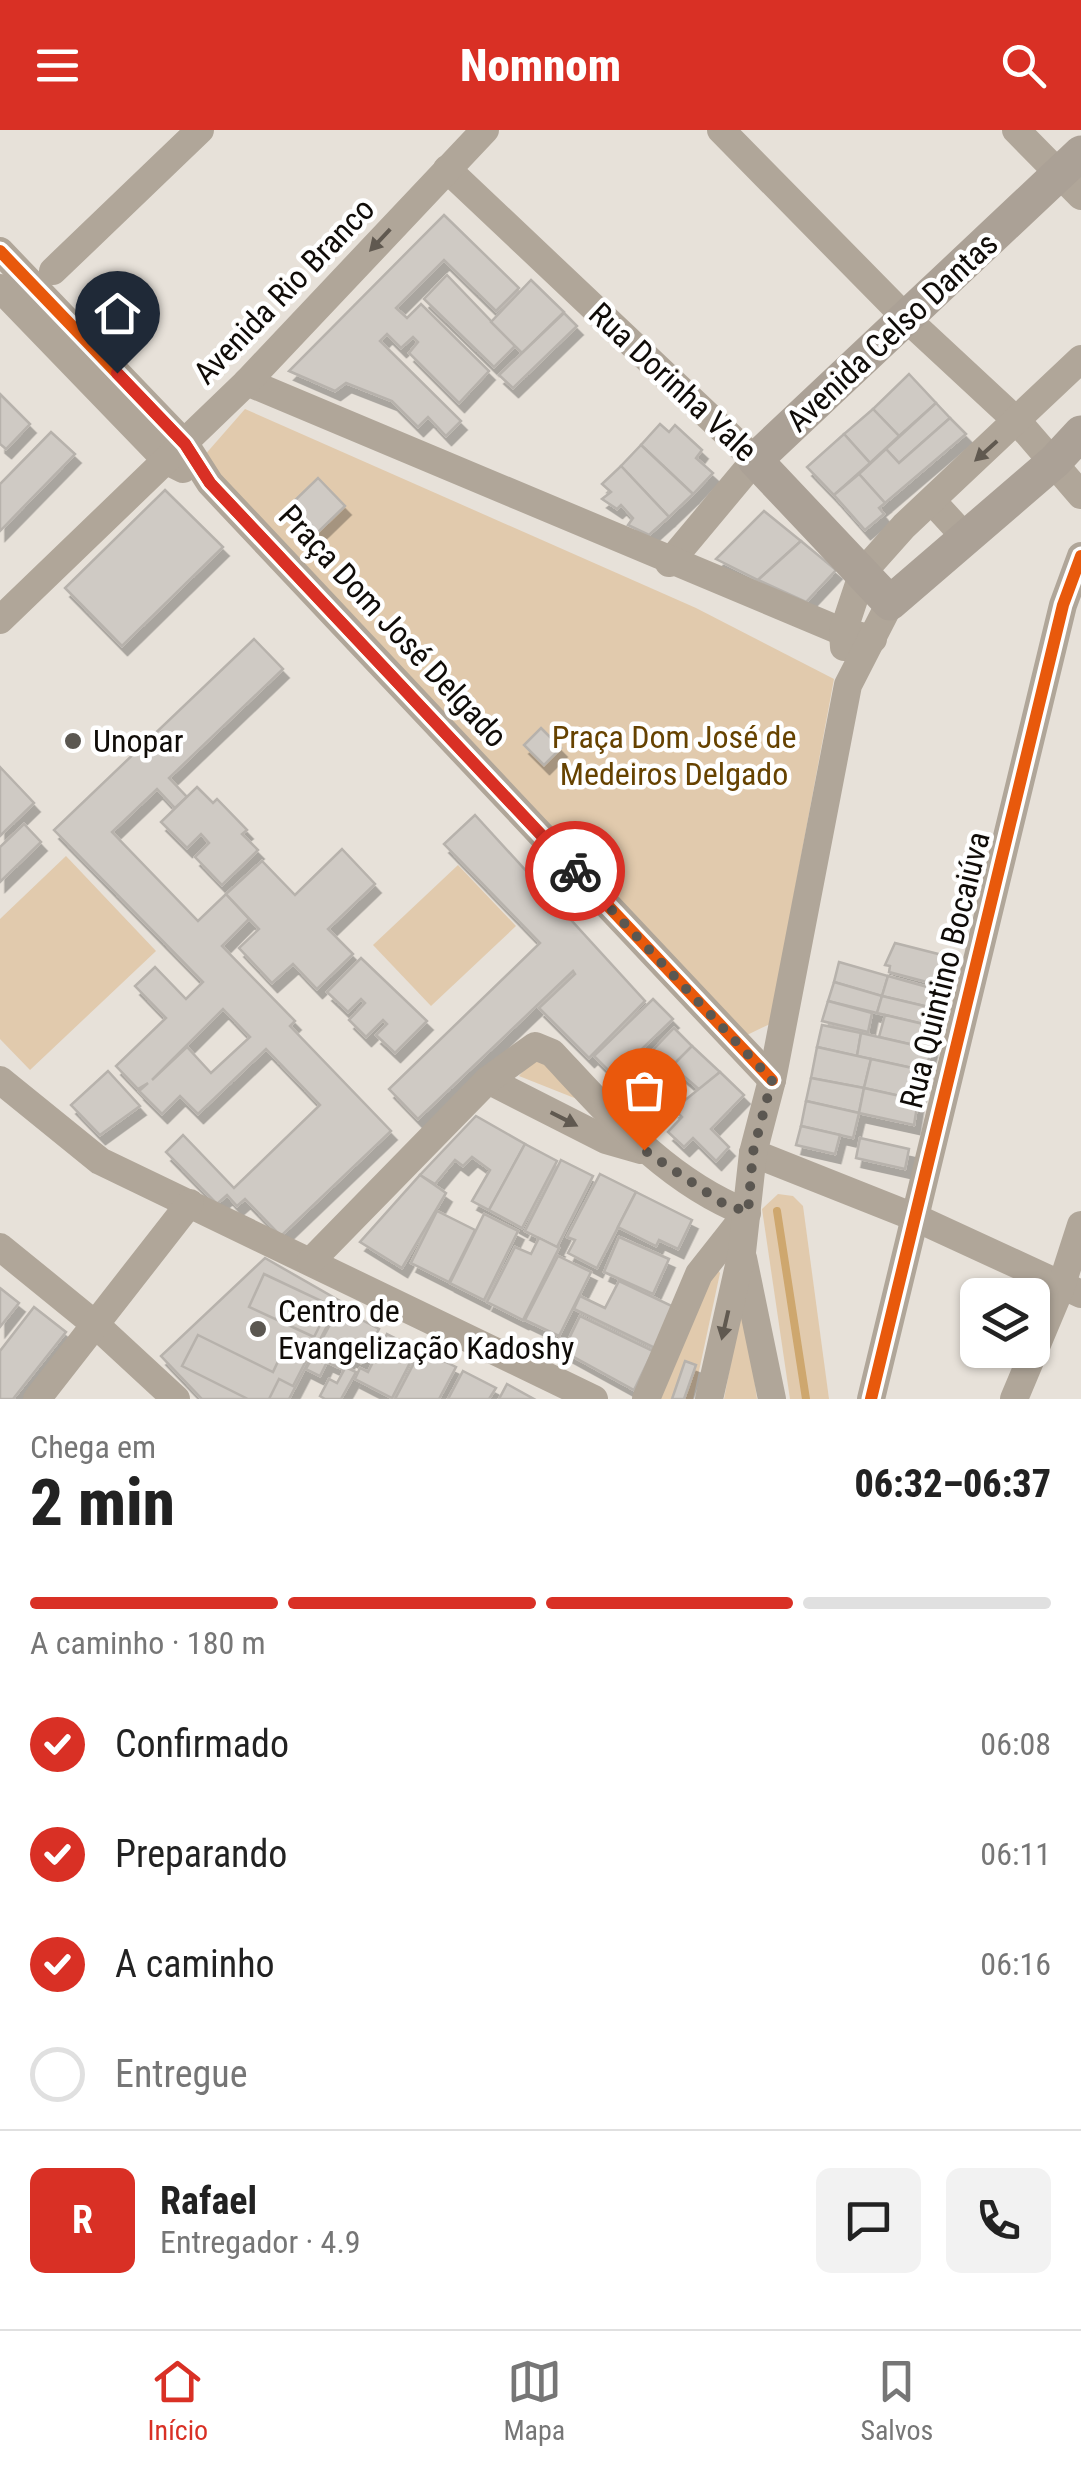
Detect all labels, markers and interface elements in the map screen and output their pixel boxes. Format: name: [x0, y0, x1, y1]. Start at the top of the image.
icon: menu: [30, 38, 85, 93]
icon: search: [996, 38, 1051, 93]
text: Nomnom: [460, 39, 621, 92]
street label: Avenida Rio Branco: [186, 190, 382, 392]
street label: Avenida Celso Dantas: [779, 224, 1005, 440]
one-way arrow: [369, 228, 392, 252]
pin: [75, 271, 160, 374]
icon: home: [90, 286, 145, 341]
street label: Rua Dorinha Vale: [581, 295, 765, 469]
one-way arrow: [974, 439, 998, 462]
street label: Praça Dom José Delgado: [271, 497, 515, 755]
park label: Praça Dom José de Medeiros Delgado: [552, 718, 796, 793]
place label: Unopar: [93, 722, 184, 760]
marker: Unopar: [62, 730, 84, 752]
courier: [525, 821, 625, 921]
street label: Rua Quintino Bocaiúva: [892, 828, 998, 1112]
icon: bike: [548, 844, 603, 899]
pin: [602, 1048, 687, 1151]
icon: bag: [617, 1063, 672, 1118]
one-way arrow: [550, 1110, 579, 1127]
map controls: [960, 1278, 1050, 1368]
button: layers: [960, 1278, 1050, 1368]
place label: Centro de Evangelização Kadoshy: [278, 1292, 574, 1367]
one-way arrow: [717, 1310, 732, 1341]
marker: Centro de Evangelização Kadoshy: [247, 1318, 269, 1340]
text: Chega em: [30, 1428, 156, 1466]
text: 06:32–06:37: [854, 1462, 1051, 1506]
text: 2 min: [30, 1465, 175, 1541]
text: A caminho · 180 m: [30, 1624, 266, 1662]
icon: check: [30, 1717, 85, 1772]
text: Confirmado: [115, 1722, 289, 1766]
text: 06:08: [980, 1725, 1051, 1763]
icon: check: [30, 1827, 85, 1882]
text: Preparando: [115, 1832, 287, 1876]
text: 06:11: [980, 1835, 1051, 1873]
icon: check: [30, 1937, 85, 1992]
text: A caminho: [115, 1942, 275, 1986]
text: 06:16: [980, 1945, 1051, 1983]
text: Entregue: [115, 2052, 248, 2096]
button: chat: [816, 2168, 921, 2273]
button: phone: [946, 2168, 1051, 2273]
text: Rafael: [160, 2179, 257, 2223]
text: R: [72, 2198, 93, 2242]
text: Entregador · 4.9: [160, 2223, 361, 2261]
tab: Início: [148, 2354, 208, 2447]
tab: Mapa: [503, 2354, 565, 2447]
tab: Salvos: [860, 2354, 933, 2447]

